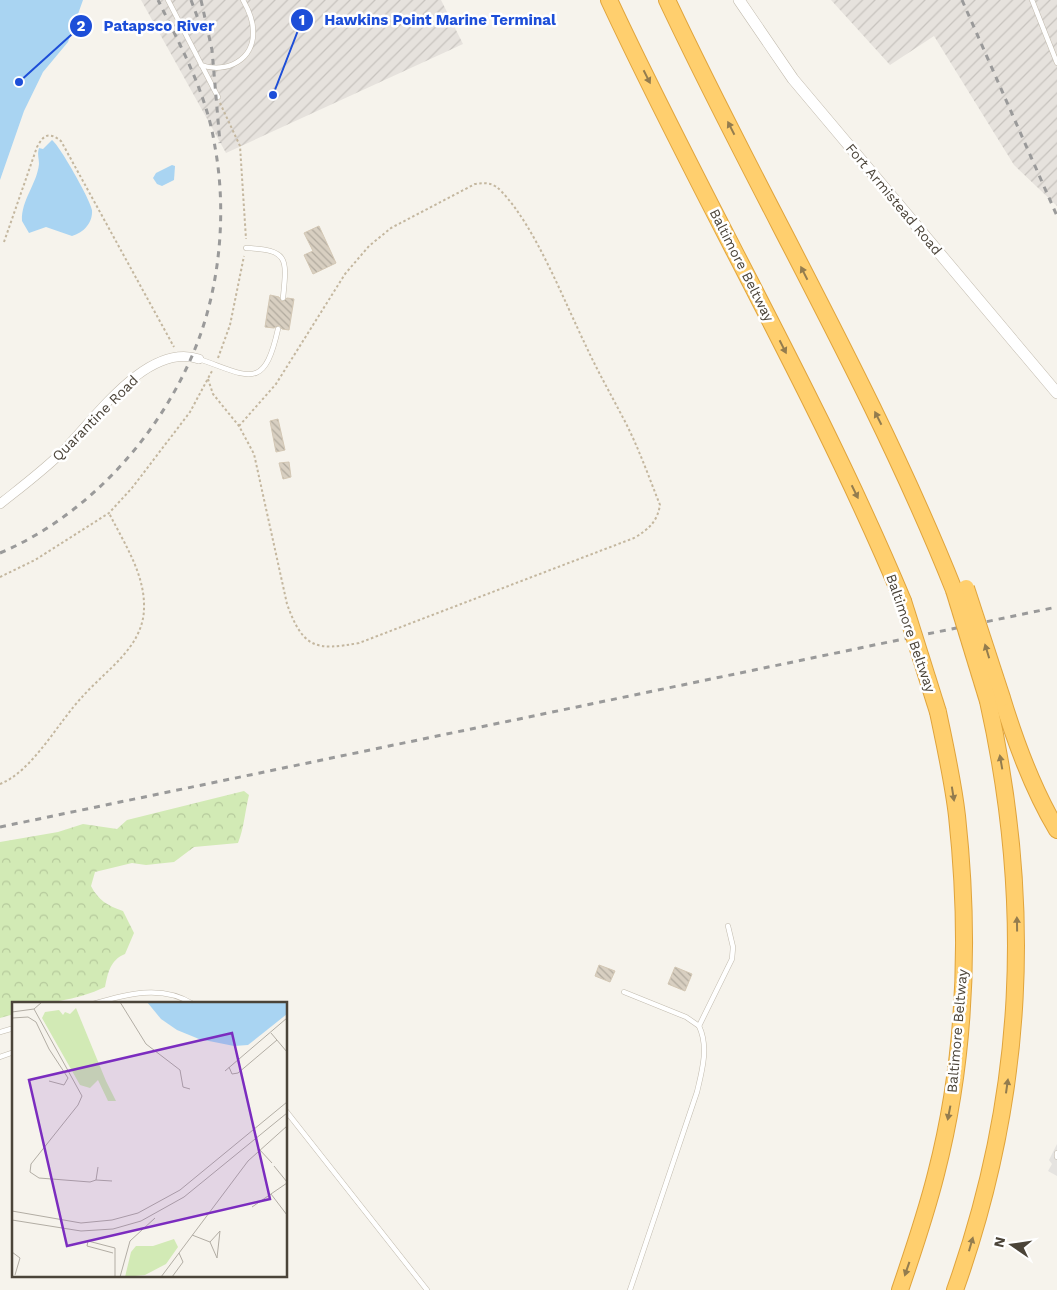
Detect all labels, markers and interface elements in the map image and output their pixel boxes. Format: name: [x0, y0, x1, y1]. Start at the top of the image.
callout: Hawkins Point Marine Terminal: [289, 5, 566, 35]
callout: Patapsco River: [68, 11, 224, 41]
text: 1: [299, 11, 305, 29]
text: Hawkins Point Marine Terminal: [324, 11, 556, 29]
text: 2: [77, 17, 86, 35]
text: Patapsco River: [104, 17, 215, 35]
one-way arrow: [643, 70, 651, 84]
one-way arrow: [727, 120, 735, 135]
street label: Fort Armistead Road: [843, 140, 945, 258]
street label: Baltimore Beltway: [707, 206, 778, 325]
one-way arrow: [800, 265, 809, 280]
one-way arrow: [779, 340, 787, 354]
street label: Quarantine Road: [49, 372, 141, 464]
one-way arrow: [874, 411, 882, 425]
one-way arrow: [852, 485, 860, 499]
street label: Baltimore Beltway: [883, 572, 939, 695]
one-way arrow: [983, 643, 991, 658]
one-way arrow: [997, 754, 1005, 770]
one-way arrow: [949, 787, 957, 803]
one-way arrow: [1013, 915, 1021, 931]
street label: Baltimore Beltway: [944, 968, 970, 1094]
inset map: [12, 1002, 288, 1278]
one-way arrow: [1003, 1077, 1011, 1093]
one-way arrow: [945, 1105, 953, 1120]
north arrow: [987, 1220, 1037, 1270]
text: N: [990, 1235, 1008, 1249]
one-way arrow: [968, 1236, 976, 1251]
one-way arrow: [903, 1262, 910, 1277]

